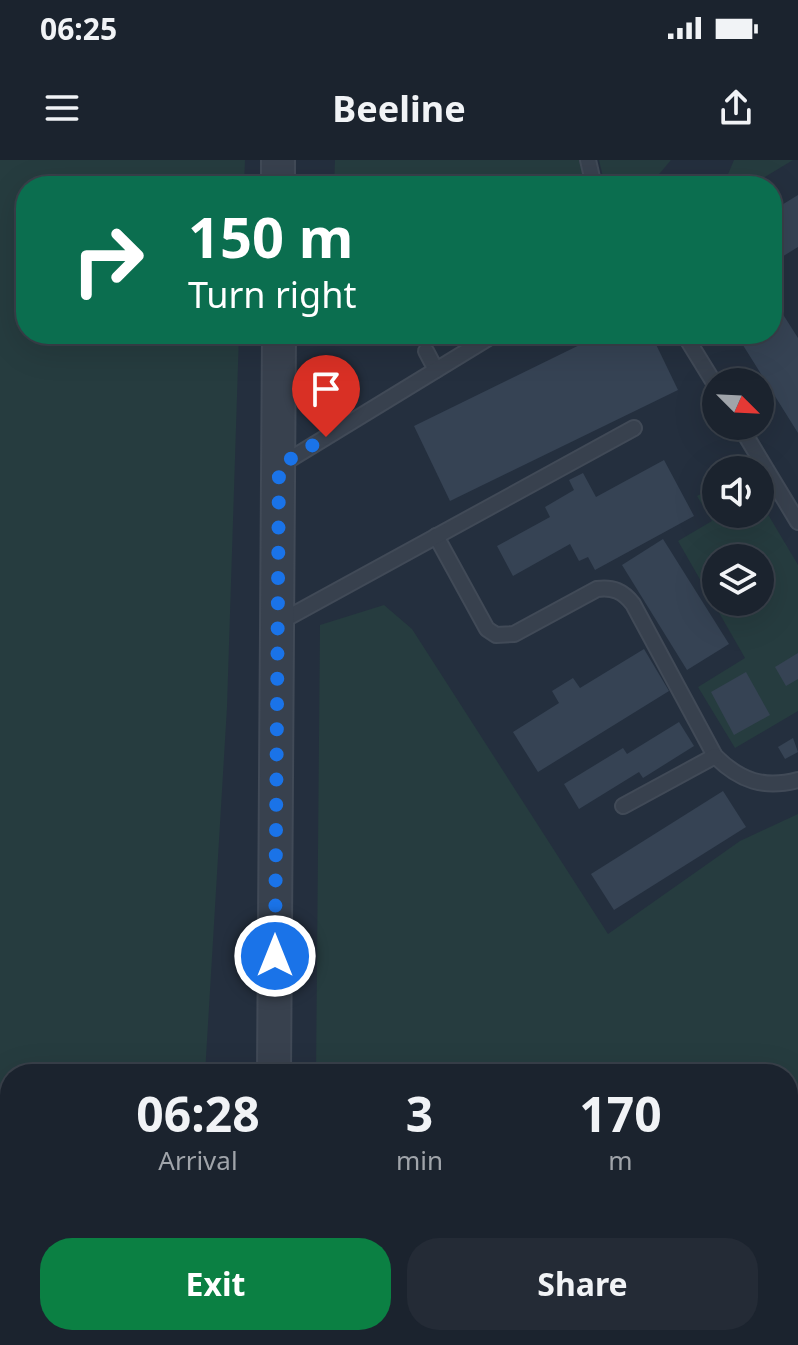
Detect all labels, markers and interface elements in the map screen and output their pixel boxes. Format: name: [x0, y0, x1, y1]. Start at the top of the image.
text: 06:25: [40, 8, 117, 49]
text: Beeline: [332, 84, 466, 133]
icon: menu: [40, 86, 84, 130]
icon: share: [714, 86, 758, 130]
text: 150 m: [188, 198, 353, 274]
icon: right: [56, 208, 160, 312]
text: Turn right: [188, 270, 356, 319]
pin: [292, 355, 360, 437]
icon: arrive: [304, 367, 348, 411]
north arrow: [702, 368, 774, 440]
map controls: [702, 368, 774, 616]
button: sound: [702, 456, 774, 528]
button: layers: [702, 544, 774, 616]
position arrow: [233, 914, 317, 998]
text: 06:28: [136, 1081, 260, 1146]
text: 3: [406, 1081, 433, 1146]
text: 170: [579, 1081, 662, 1146]
text: Arrival: [158, 1142, 238, 1178]
text: min: [396, 1142, 443, 1178]
text: m: [608, 1142, 633, 1178]
button: Exit: [40, 1238, 391, 1330]
button: Share: [407, 1238, 758, 1330]

